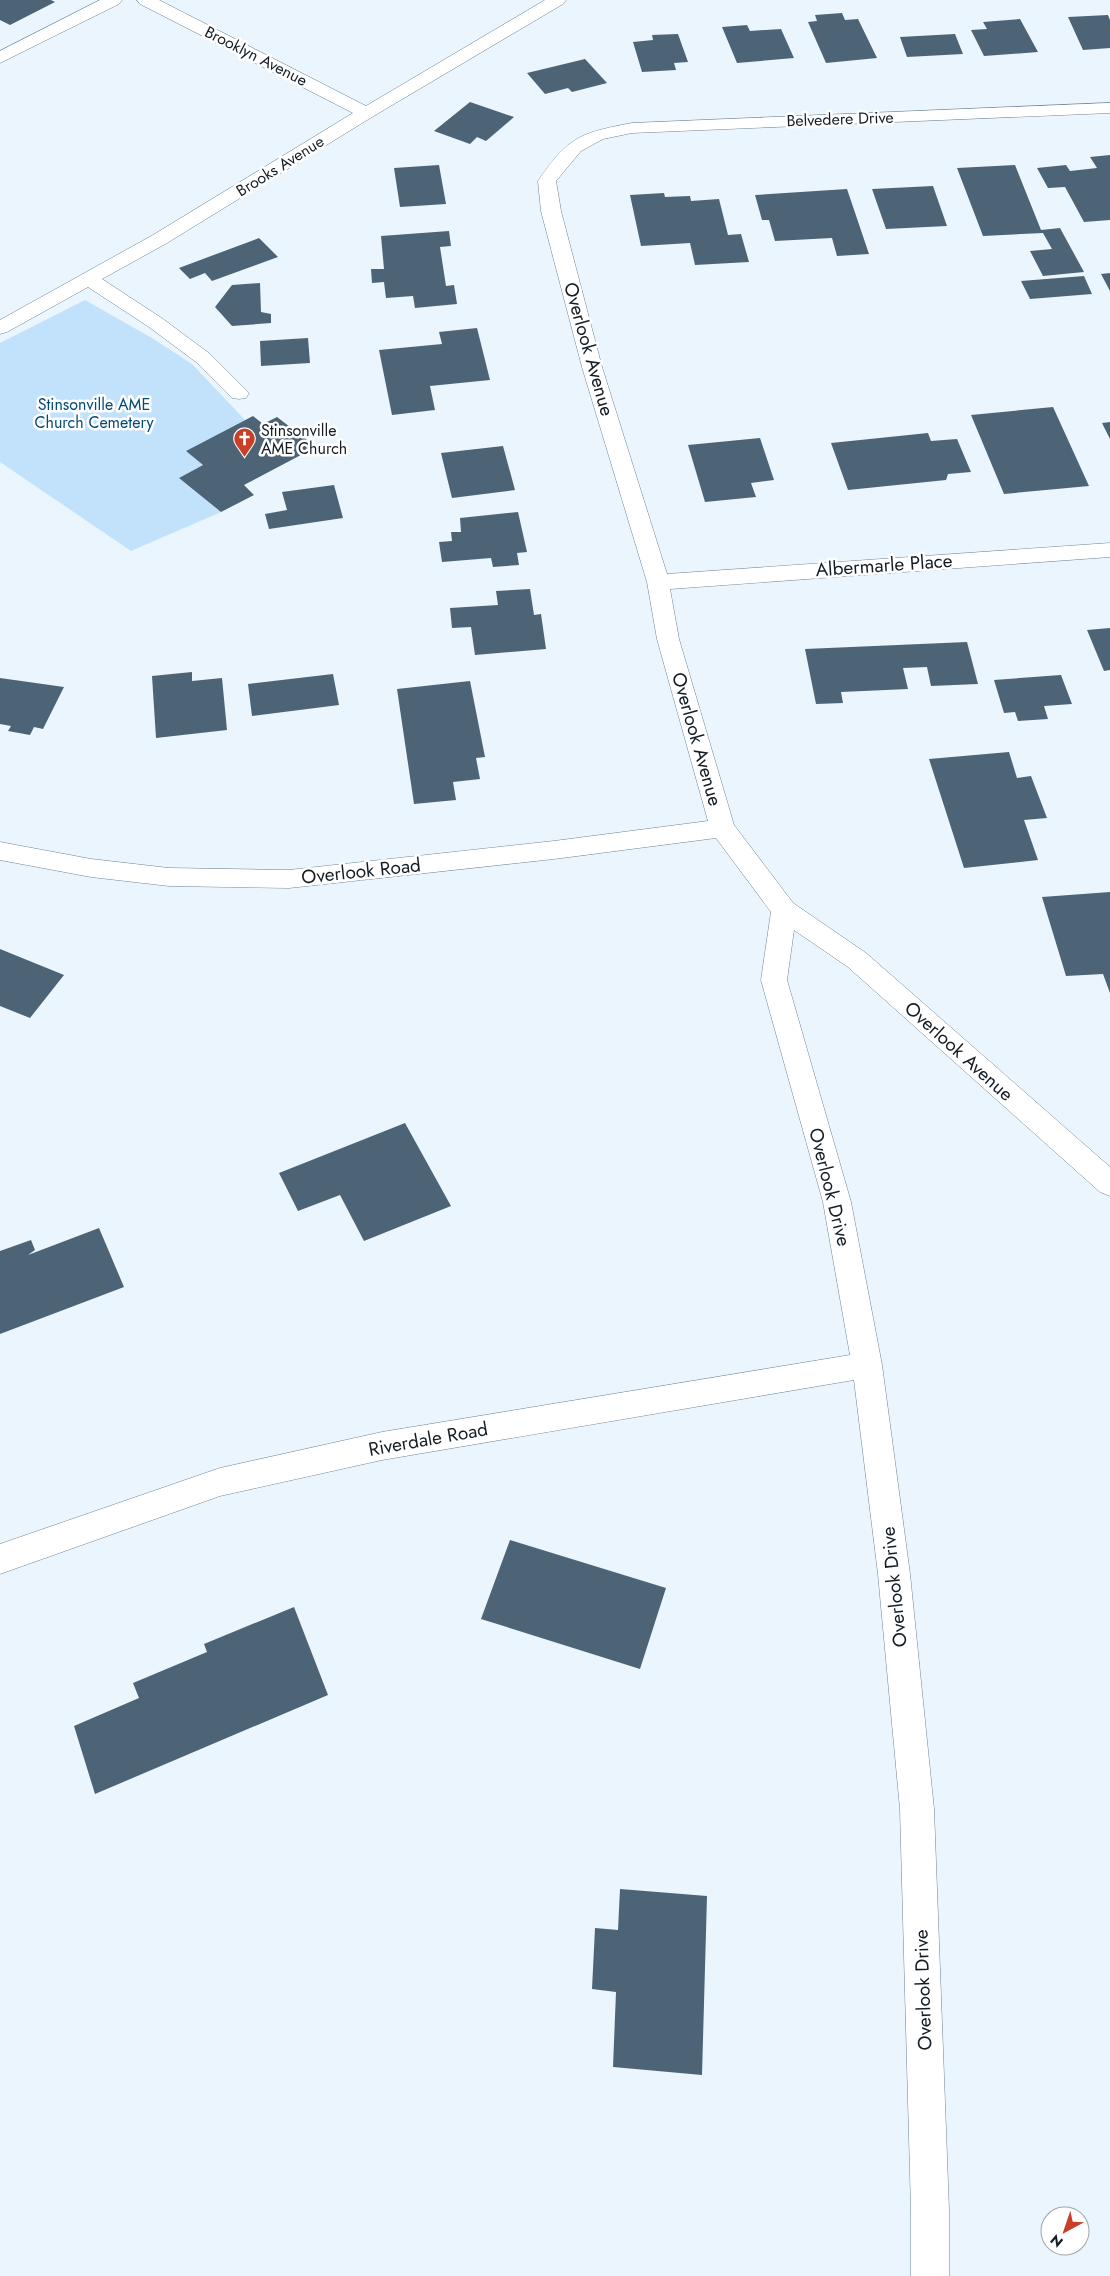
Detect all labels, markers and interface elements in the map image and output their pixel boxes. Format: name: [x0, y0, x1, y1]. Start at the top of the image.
street label: Brooklyn Avenue: [201, 20, 311, 92]
street label: Belvedere Drive: [786, 106, 894, 132]
street label: Brooks Avenue: [232, 130, 328, 202]
street label: Overlook Avenue: [557, 279, 621, 419]
park label: Stinsonville AME Church Cemetery: [35, 393, 154, 434]
place label: Stinsonville AME Church: [261, 419, 347, 460]
church icon: Stinsonville AME Church: [233, 427, 257, 458]
street label: Albermarle Place: [815, 547, 954, 583]
street label: Overlook Avenue: [665, 669, 729, 809]
street label: Overlook Road: [300, 851, 422, 891]
street label: Overlook Avenue: [899, 995, 1019, 1107]
street label: Overlook Drive: [802, 1125, 858, 1249]
street label: Riverdale Road: [366, 1415, 490, 1463]
street label: Overlook Drive: [874, 1525, 914, 1649]
street label: Overlook Drive: [907, 1929, 939, 2051]
north arrow: [1040, 2206, 1090, 2256]
text: N: [1046, 2230, 1067, 2252]

